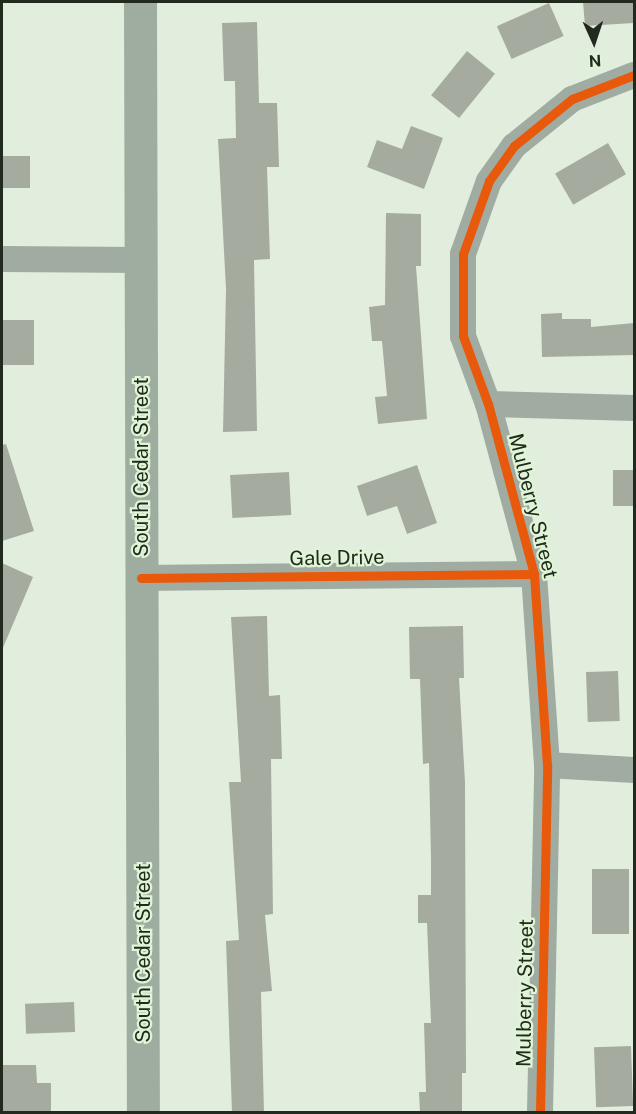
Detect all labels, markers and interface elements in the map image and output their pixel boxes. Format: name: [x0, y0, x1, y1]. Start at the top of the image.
north arrow: [564, 12, 624, 72]
text: N: [588, 51, 602, 70]
street label: South Cedar Street: [129, 377, 153, 557]
street label: Mulberry Street: [503, 431, 563, 581]
street label: Gale Drive: [289, 545, 385, 571]
street label: South Cedar Street: [131, 863, 155, 1043]
street label: Mulberry Street: [512, 919, 538, 1067]

